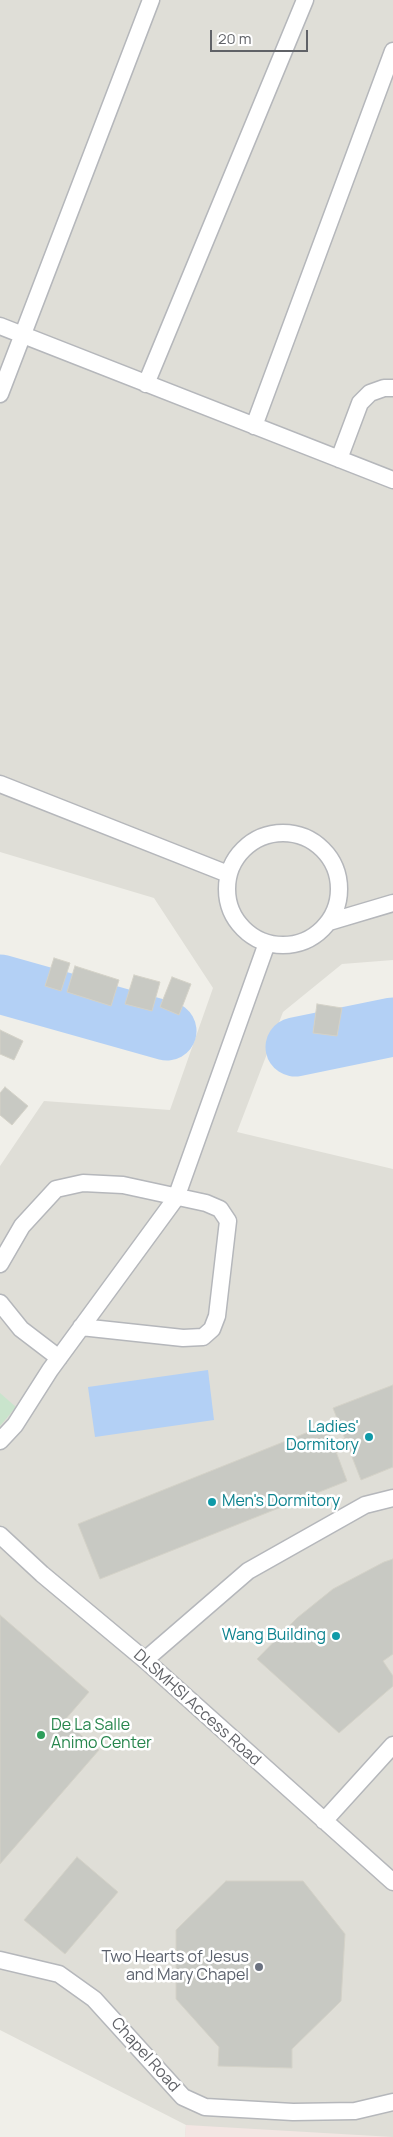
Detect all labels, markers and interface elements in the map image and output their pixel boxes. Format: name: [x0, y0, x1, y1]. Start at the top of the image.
scale bar: [213, 20, 310, 52]
text: 20 m: [218, 28, 251, 49]
place label: Ladies' Dormitory: [286, 1418, 359, 1456]
marker: Ladies' Dormitory: [363, 1431, 375, 1443]
place label: Men's Dormitory: [222, 1492, 340, 1512]
marker: Men's Dormitory: [206, 1496, 218, 1508]
place label: Wang Building: [222, 1626, 326, 1646]
marker: Wang Building: [330, 1630, 342, 1642]
street label: DLSMHSI Access Road: [129, 1646, 265, 1770]
place label: De La Salle Animo Center: [51, 1716, 152, 1754]
marker: De La Salle Animo Center: [35, 1729, 47, 1741]
place label: Two Hearts of Jesus and Mary Chapel: [102, 1948, 249, 1986]
marker: Two Hearts of Jesus and Mary Chapel: [253, 1961, 265, 1973]
street label: Chapel Road: [107, 2014, 183, 2096]

